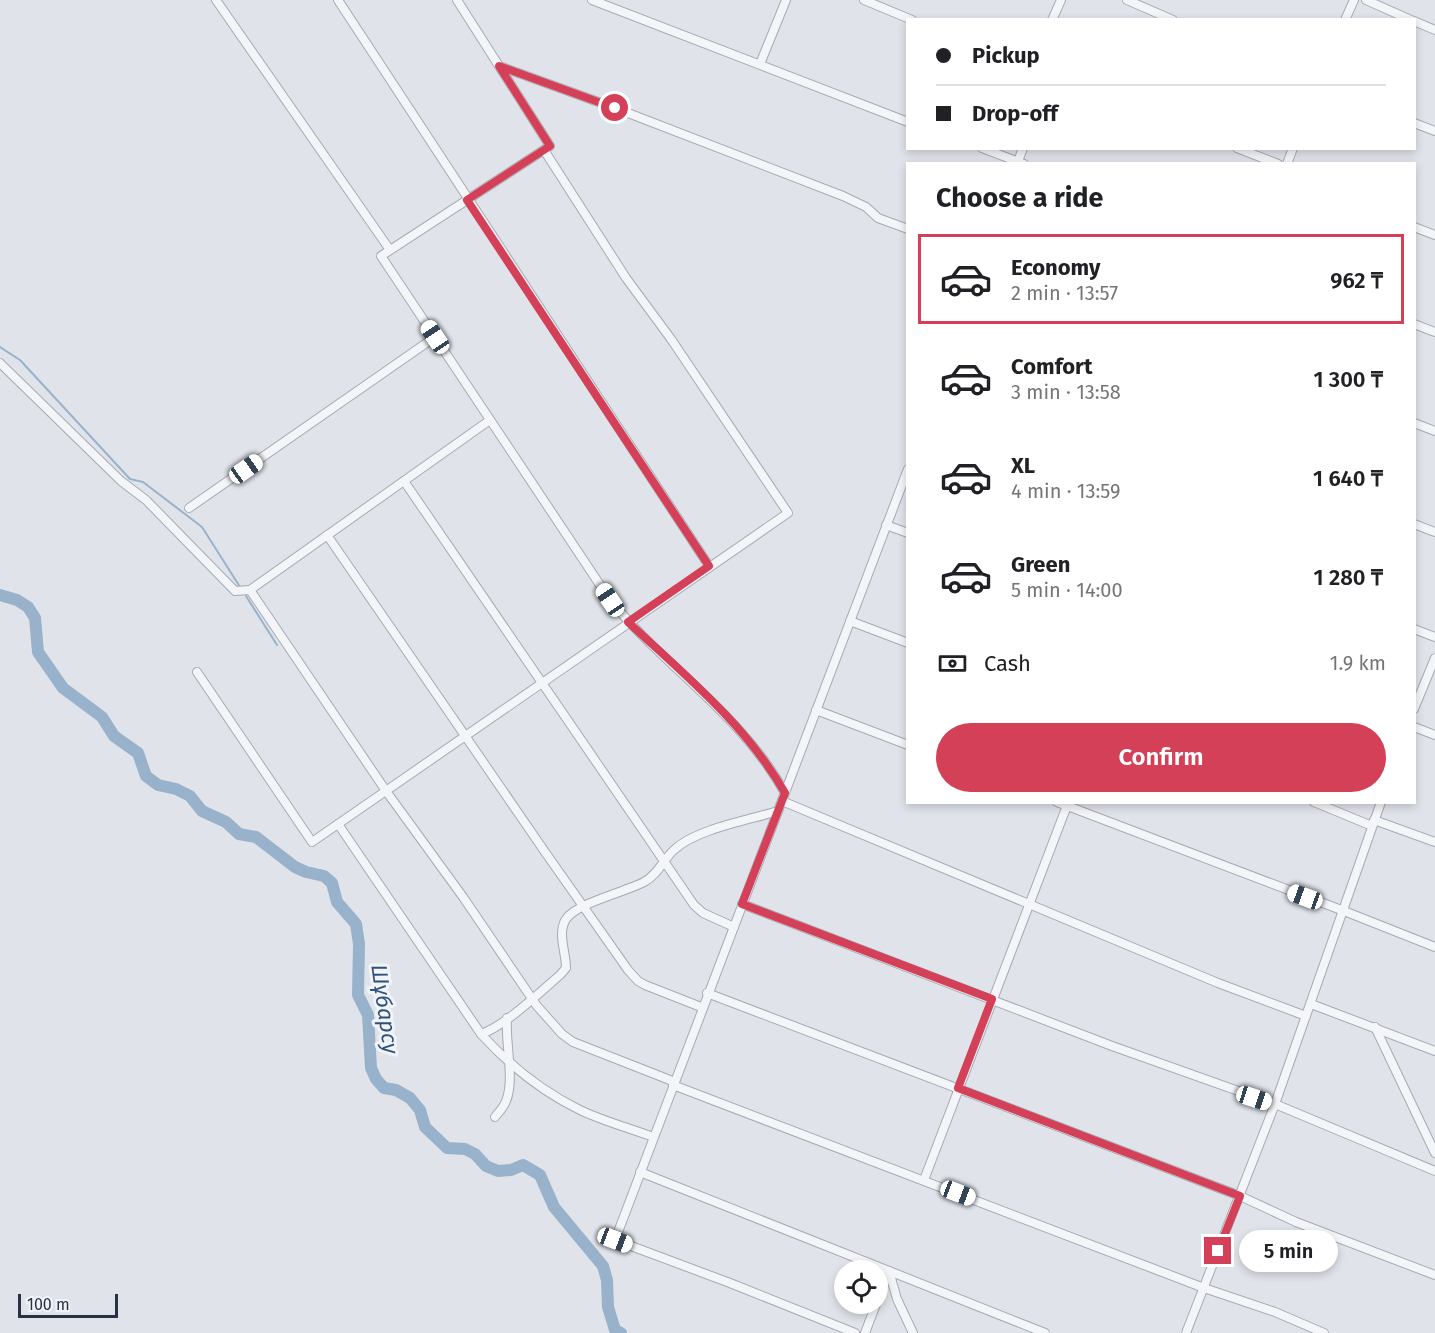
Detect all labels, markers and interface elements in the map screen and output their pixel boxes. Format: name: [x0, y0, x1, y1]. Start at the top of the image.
text: Pickup: [972, 42, 1040, 69]
route start: [601, 94, 628, 121]
text: Drop-off: [972, 100, 1058, 127]
text: Choose a ride: [936, 182, 1103, 214]
icon: car: [939, 252, 993, 306]
text: Economy: [1011, 254, 1100, 281]
text: 962 ₸: [1330, 267, 1383, 294]
text: 2 min · 13:57: [1011, 281, 1118, 305]
car: [417, 317, 453, 357]
icon: car: [939, 351, 993, 405]
text: Comfort: [1011, 353, 1092, 380]
text: 1 300 ₸: [1313, 366, 1383, 393]
text: 3 min · 13:58: [1011, 380, 1121, 404]
icon: car: [939, 450, 993, 504]
car: [226, 451, 266, 487]
text: XL: [1011, 452, 1035, 479]
text: 1 640 ₸: [1313, 465, 1383, 492]
text: 4 min · 13:59: [1011, 479, 1121, 503]
icon: car: [939, 549, 993, 603]
text: Green: [1011, 551, 1070, 578]
text: 1 280 ₸: [1314, 564, 1383, 591]
text: 5 min · 14:00: [1011, 578, 1123, 602]
car: [592, 580, 628, 620]
icon: cash: [936, 647, 969, 680]
text: Cash: [984, 650, 1031, 677]
text: 1.9 km: [1330, 651, 1386, 675]
button: Confirm: [936, 723, 1386, 792]
car: [1285, 882, 1325, 912]
water label: Шұбарсу: [365, 963, 405, 1057]
car: [1234, 1084, 1274, 1112]
car: [938, 1178, 978, 1208]
car: [595, 1225, 635, 1255]
callout: 5 min: [1239, 1230, 1338, 1272]
route end: [1204, 1237, 1231, 1264]
text: 5 min: [1264, 1239, 1313, 1263]
map controls: [834, 1260, 888, 1314]
button: locate: [834, 1260, 888, 1314]
scale bar: [18, 1291, 118, 1318]
text: 100 m: [27, 1295, 70, 1314]

